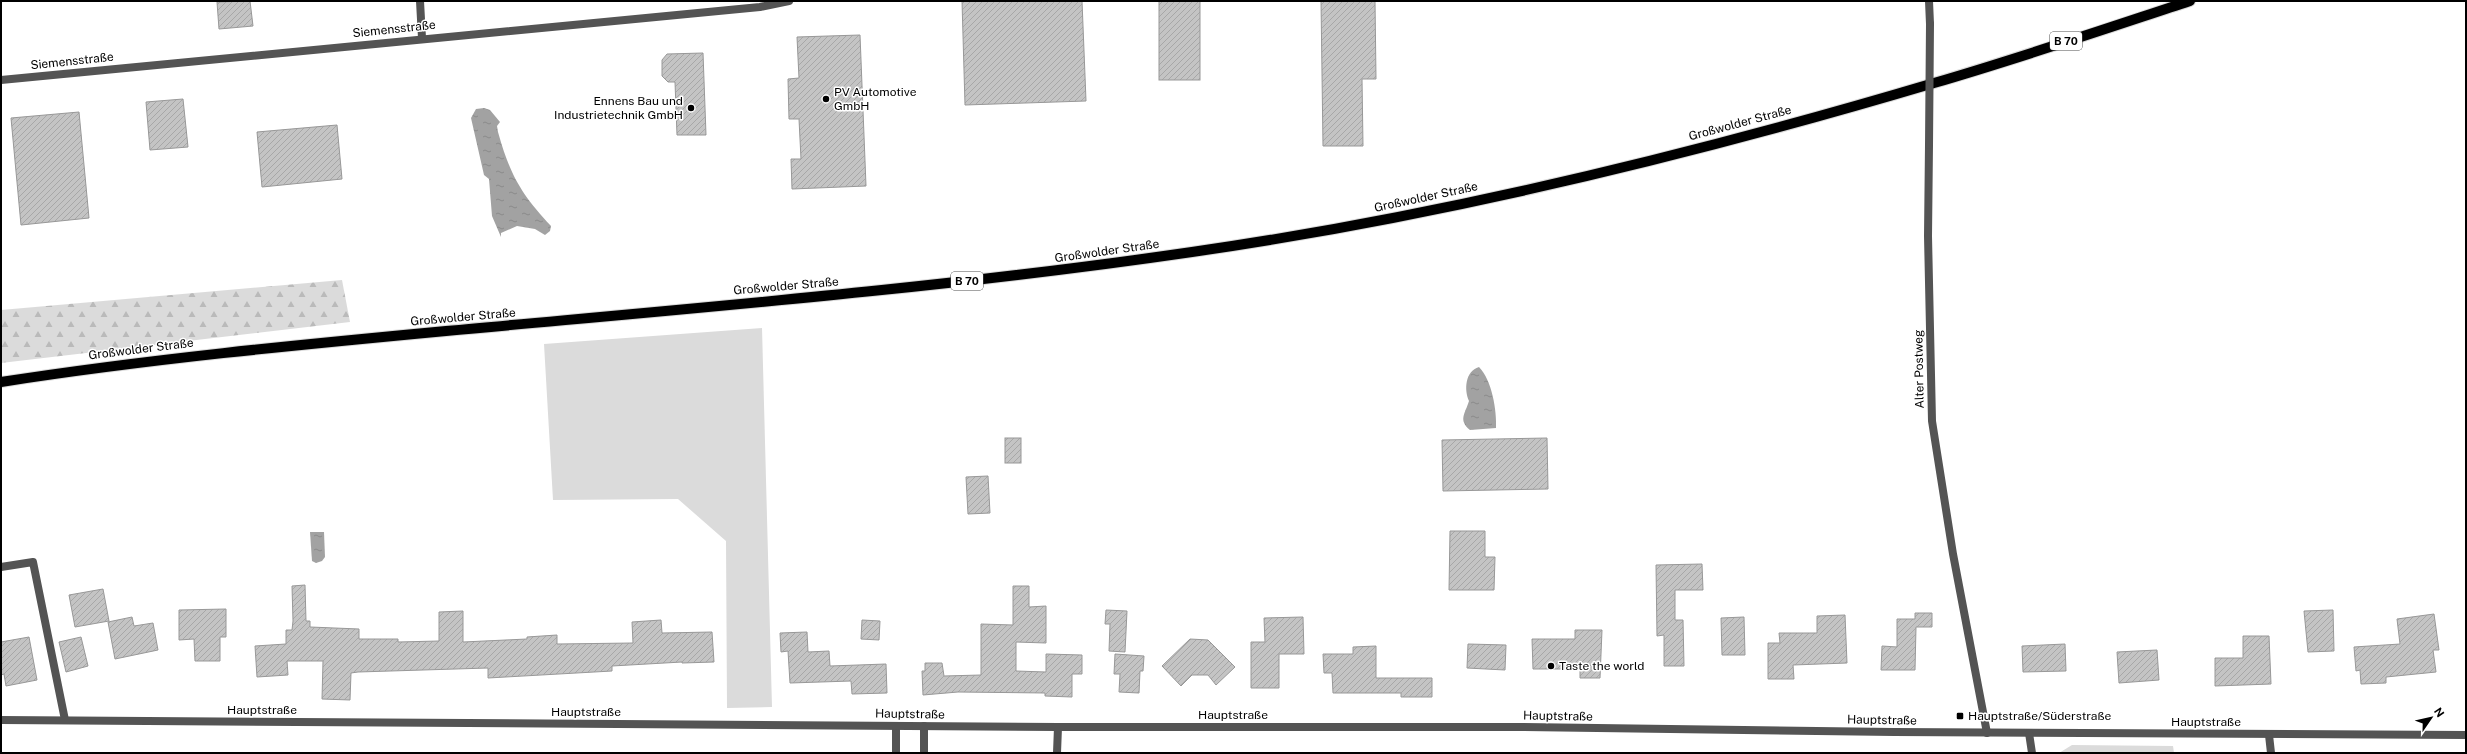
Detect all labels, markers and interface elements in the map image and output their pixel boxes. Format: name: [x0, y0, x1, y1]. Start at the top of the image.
street label: Siemensstraße: [352, 18, 436, 40]
road number: B 70: [2050, 32, 2082, 50]
street label: Siemensstraße: [30, 50, 114, 72]
place label: PV Automotive GmbH: [834, 85, 917, 113]
place label: Ennens Bau und Industrietechnik GmbH: [554, 94, 683, 122]
marker: PV Automotive GmbH: [821, 94, 831, 104]
marker: Ennens Bau und Industrietechnik GmbH: [686, 103, 696, 113]
street label: Großwolder Straße: [1687, 103, 1793, 143]
street label: Großwolder Straße: [1373, 179, 1479, 215]
street label: Großwolder Straße: [1054, 237, 1160, 265]
road number: B 70: [951, 272, 983, 290]
street label: Großwolder Straße: [733, 274, 839, 298]
street label: Großwolder Straße: [410, 305, 516, 329]
street label: Alter Postweg: [1911, 329, 1927, 409]
street label: Großwolder Straße: [88, 336, 194, 362]
place label: Taste the world: [1559, 659, 1644, 673]
marker: Taste the world: [1546, 661, 1556, 671]
north arrow: [2411, 698, 2451, 738]
street label: Hauptstraße: [227, 703, 297, 717]
street label: Hauptstraße: [551, 705, 621, 719]
text: N: [2432, 705, 2447, 719]
street label: Hauptstraße: [875, 706, 945, 722]
street label: Hauptstraße: [1198, 708, 1268, 722]
street label: Hauptstraße: [1523, 708, 1593, 724]
place label: Hauptstraße/Süderstraße: [1968, 709, 2112, 723]
marker: Hauptstraße/Süderstraße: [1955, 711, 1965, 721]
street label: Hauptstraße: [1847, 712, 1917, 728]
street label: Hauptstraße: [2171, 715, 2241, 729]

